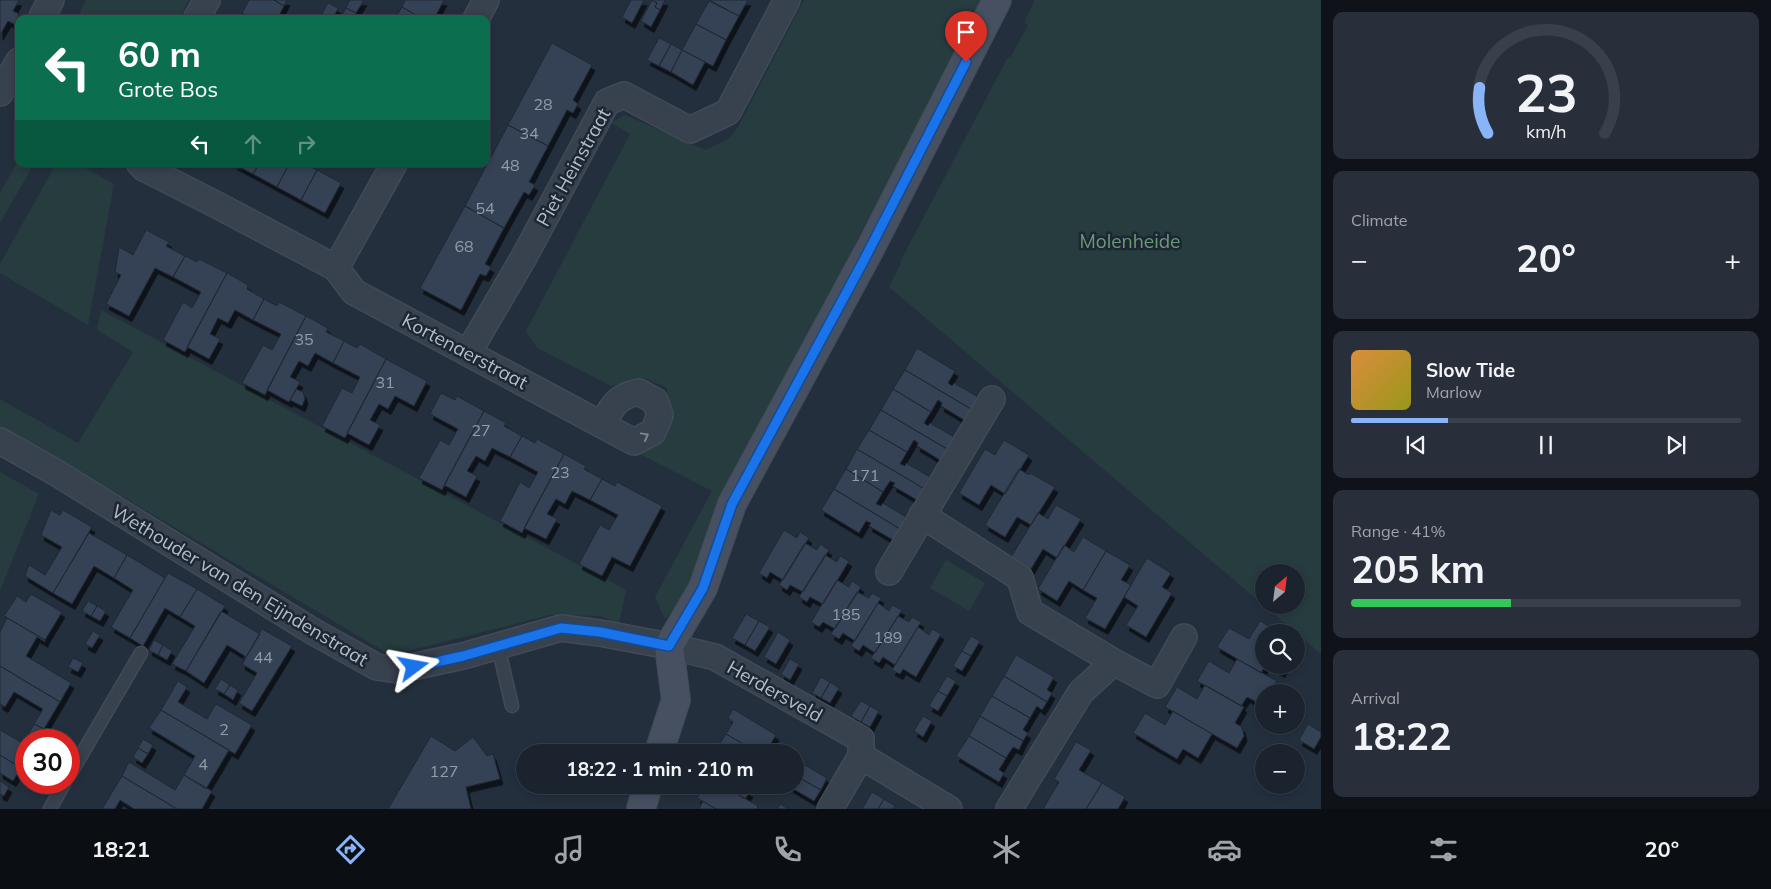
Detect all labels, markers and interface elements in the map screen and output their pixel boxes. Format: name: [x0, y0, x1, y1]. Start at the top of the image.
pin: [945, 11, 987, 62]
icon: arrive: [952, 18, 980, 46]
text: 60 m: [118, 32, 201, 76]
icon: left: [35, 35, 100, 100]
text: 23: [1515, 60, 1577, 125]
text: Grote Bos: [118, 75, 218, 103]
house number: 28: [533, 94, 553, 114]
street label: Piet Heinstraat: [531, 103, 616, 230]
text: km/h: [1526, 120, 1566, 142]
house number: 34: [519, 123, 539, 143]
icon: left: [186, 130, 214, 158]
icon: ahead: [239, 130, 267, 158]
icon: right: [292, 130, 320, 158]
house number: 48: [500, 155, 520, 175]
house number: 54: [475, 198, 495, 218]
text: Climate: [1351, 210, 1407, 230]
park label: Molenheide: [1080, 229, 1180, 253]
text: 20°: [1516, 234, 1576, 282]
house number: 68: [454, 236, 474, 256]
text: −: [1351, 242, 1368, 277]
text: +: [1724, 242, 1741, 277]
street label: Kortenaerstraat: [398, 308, 532, 394]
house number: 35: [294, 329, 314, 349]
text: Slow Tide: [1426, 358, 1515, 382]
house number: 31: [375, 372, 395, 392]
text: Marlow: [1426, 382, 1482, 402]
house number: 27: [471, 420, 491, 440]
icon: previous: [1402, 431, 1430, 459]
icon: pause: [1532, 431, 1560, 459]
icon: next: [1662, 431, 1690, 459]
one-way arrow: [640, 432, 649, 442]
house number: 23: [550, 462, 570, 482]
house number: 171: [851, 465, 879, 485]
street label: Wethouder van den Eijndenstraat: [107, 499, 373, 671]
text: Range · 41%: [1351, 521, 1446, 541]
text: 205 km: [1351, 545, 1485, 593]
north arrow: [1255, 564, 1305, 614]
map controls: [1255, 564, 1305, 794]
house number: 185: [832, 604, 860, 624]
button: search: [1255, 624, 1305, 674]
house number: 189: [874, 627, 902, 647]
position arrow: [387, 640, 439, 692]
house number: 44: [253, 647, 273, 667]
street label: Herdersveld: [723, 655, 827, 727]
button: +: [1255, 684, 1305, 734]
text: Arrival: [1351, 688, 1400, 708]
text: 18:22: [1351, 712, 1452, 760]
house number: 2: [219, 719, 229, 739]
speed limit sign: 30: [15, 729, 80, 794]
button: −: [1255, 744, 1305, 794]
house number: 4: [198, 754, 208, 774]
text: 18:22 · 1 min · 210 m: [566, 757, 754, 781]
house number: 127: [430, 761, 458, 781]
icon: directions: [333, 832, 368, 867]
icon: music: [552, 832, 587, 867]
icon: phone: [770, 832, 805, 867]
icon: climate: [989, 832, 1024, 867]
icon: car: [1207, 832, 1242, 867]
icon: filters: [1426, 832, 1461, 867]
text: 18:21: [92, 835, 150, 863]
text: 20°: [1644, 835, 1679, 863]

